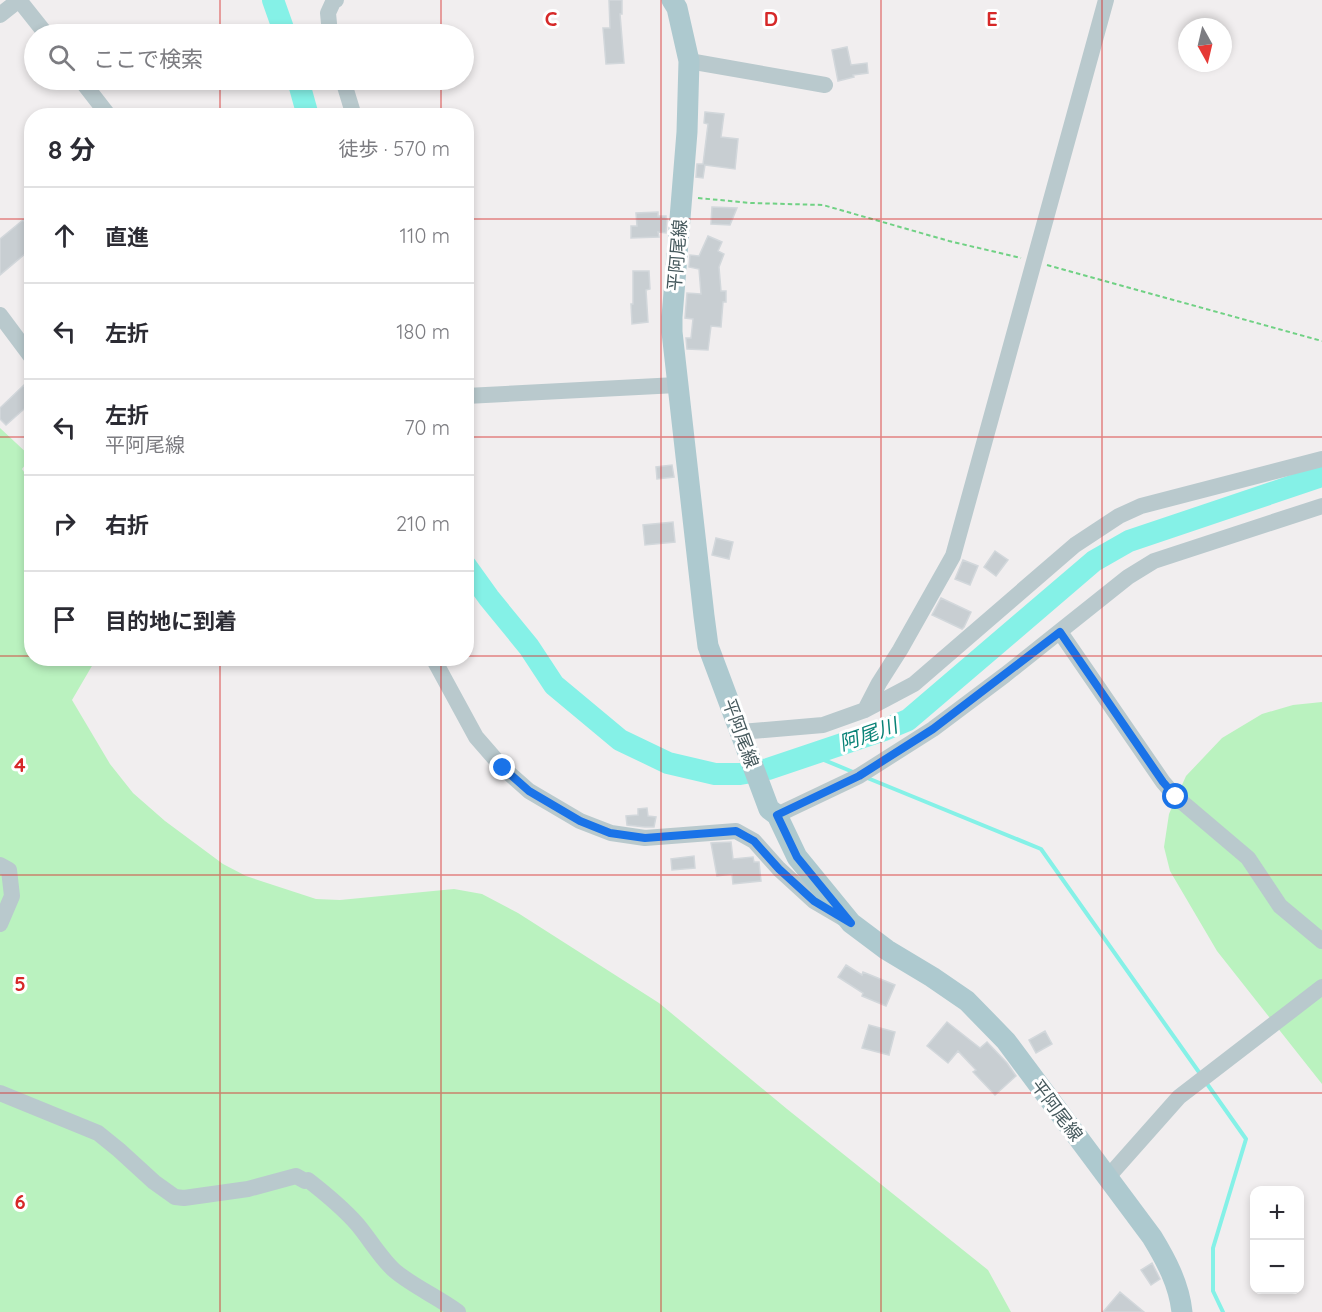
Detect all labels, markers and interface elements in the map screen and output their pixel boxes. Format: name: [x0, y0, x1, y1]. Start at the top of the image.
text: C: [545, 6, 558, 31]
text: D: [764, 6, 778, 31]
text: E: [986, 6, 998, 31]
north arrow: [1178, 18, 1232, 72]
search box: [24, 24, 474, 90]
icon: search: [45, 41, 78, 74]
text: ここで検索: [93, 45, 203, 73]
text: 8 分: [48, 133, 96, 166]
text: 徒歩 · 570 m: [338, 136, 450, 161]
street label: 平阿尾線: [662, 218, 692, 292]
icon: ahead: [48, 219, 81, 252]
text: 直進: [105, 223, 149, 251]
text: 110 m: [400, 223, 450, 248]
icon: left: [48, 315, 81, 348]
text: 左折: [105, 319, 149, 347]
text: 180 m: [396, 319, 450, 344]
text: 左折: [105, 401, 149, 429]
icon: left: [48, 411, 81, 444]
text: 70 m: [404, 415, 450, 440]
text: 平阿尾線: [105, 432, 185, 457]
icon: right: [48, 507, 81, 540]
text: 右折: [105, 511, 149, 539]
text: 210 m: [396, 511, 450, 536]
icon: arrive: [48, 603, 81, 636]
text: 目的地に到着: [105, 607, 237, 635]
street label: 平阿尾線: [718, 695, 764, 771]
water label: 阿尾川: [836, 712, 902, 756]
text: 4: [14, 752, 26, 777]
route end: [489, 754, 515, 780]
route start: [1162, 783, 1188, 809]
text: 5: [14, 971, 26, 996]
street label: 平阿尾線: [1026, 1074, 1088, 1146]
map controls: [1250, 1186, 1304, 1294]
button: +: [1250, 1186, 1304, 1240]
text: 6: [14, 1189, 26, 1214]
button: −: [1250, 1240, 1304, 1294]

